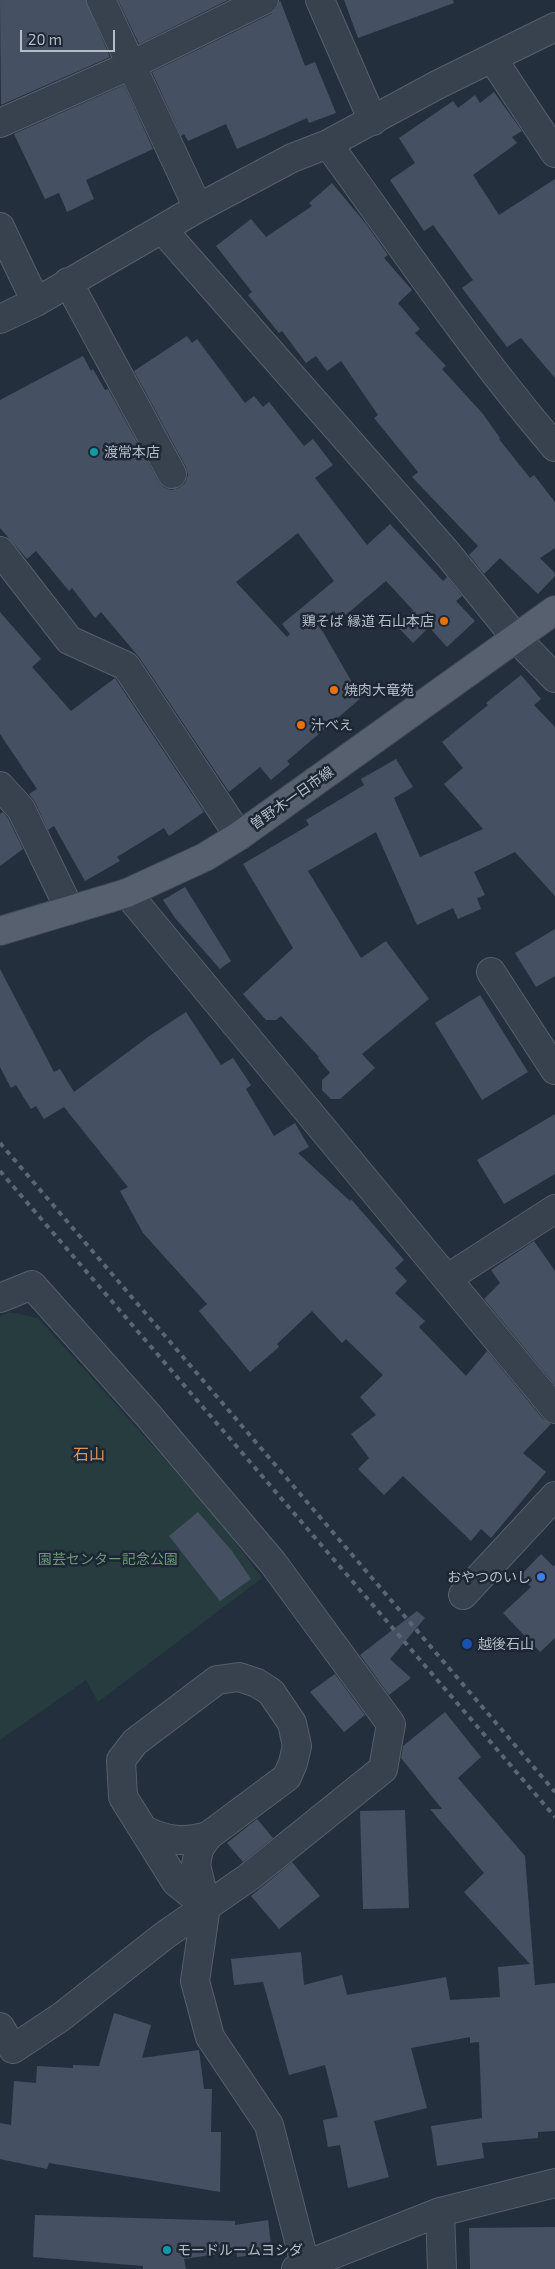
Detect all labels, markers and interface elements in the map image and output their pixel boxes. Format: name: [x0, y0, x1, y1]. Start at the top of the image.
scale bar: [22, 20, 118, 52]
text: 20 m: [28, 30, 62, 48]
place label: 渡常本店: [104, 444, 160, 460]
marker: 渡常本店: [88, 446, 100, 458]
place label: 鶏そば 縁道 石山本店: [302, 613, 434, 629]
marker: 鶏そば 縁道 石山本店: [438, 615, 450, 627]
place label: 焼肉大竜苑: [344, 682, 414, 698]
marker: 焼肉大竜苑: [328, 684, 340, 696]
place label: 汁べえ: [311, 717, 353, 733]
marker: 汁べえ: [295, 719, 307, 731]
street label: 曽野木一日市線: [247, 763, 337, 833]
district label: 石山: [73, 1445, 105, 1465]
park label: 園芸センター記念公園: [38, 1551, 178, 1567]
place label: おやつのいし: [447, 1569, 531, 1585]
marker: おやつのいし: [535, 1571, 547, 1583]
place label: 越後石山: [478, 1636, 534, 1652]
marker: 越後石山: [460, 1637, 474, 1651]
place label: モードルームヨシダ: [177, 2242, 303, 2258]
marker: モードルームヨシダ: [161, 2244, 173, 2256]

